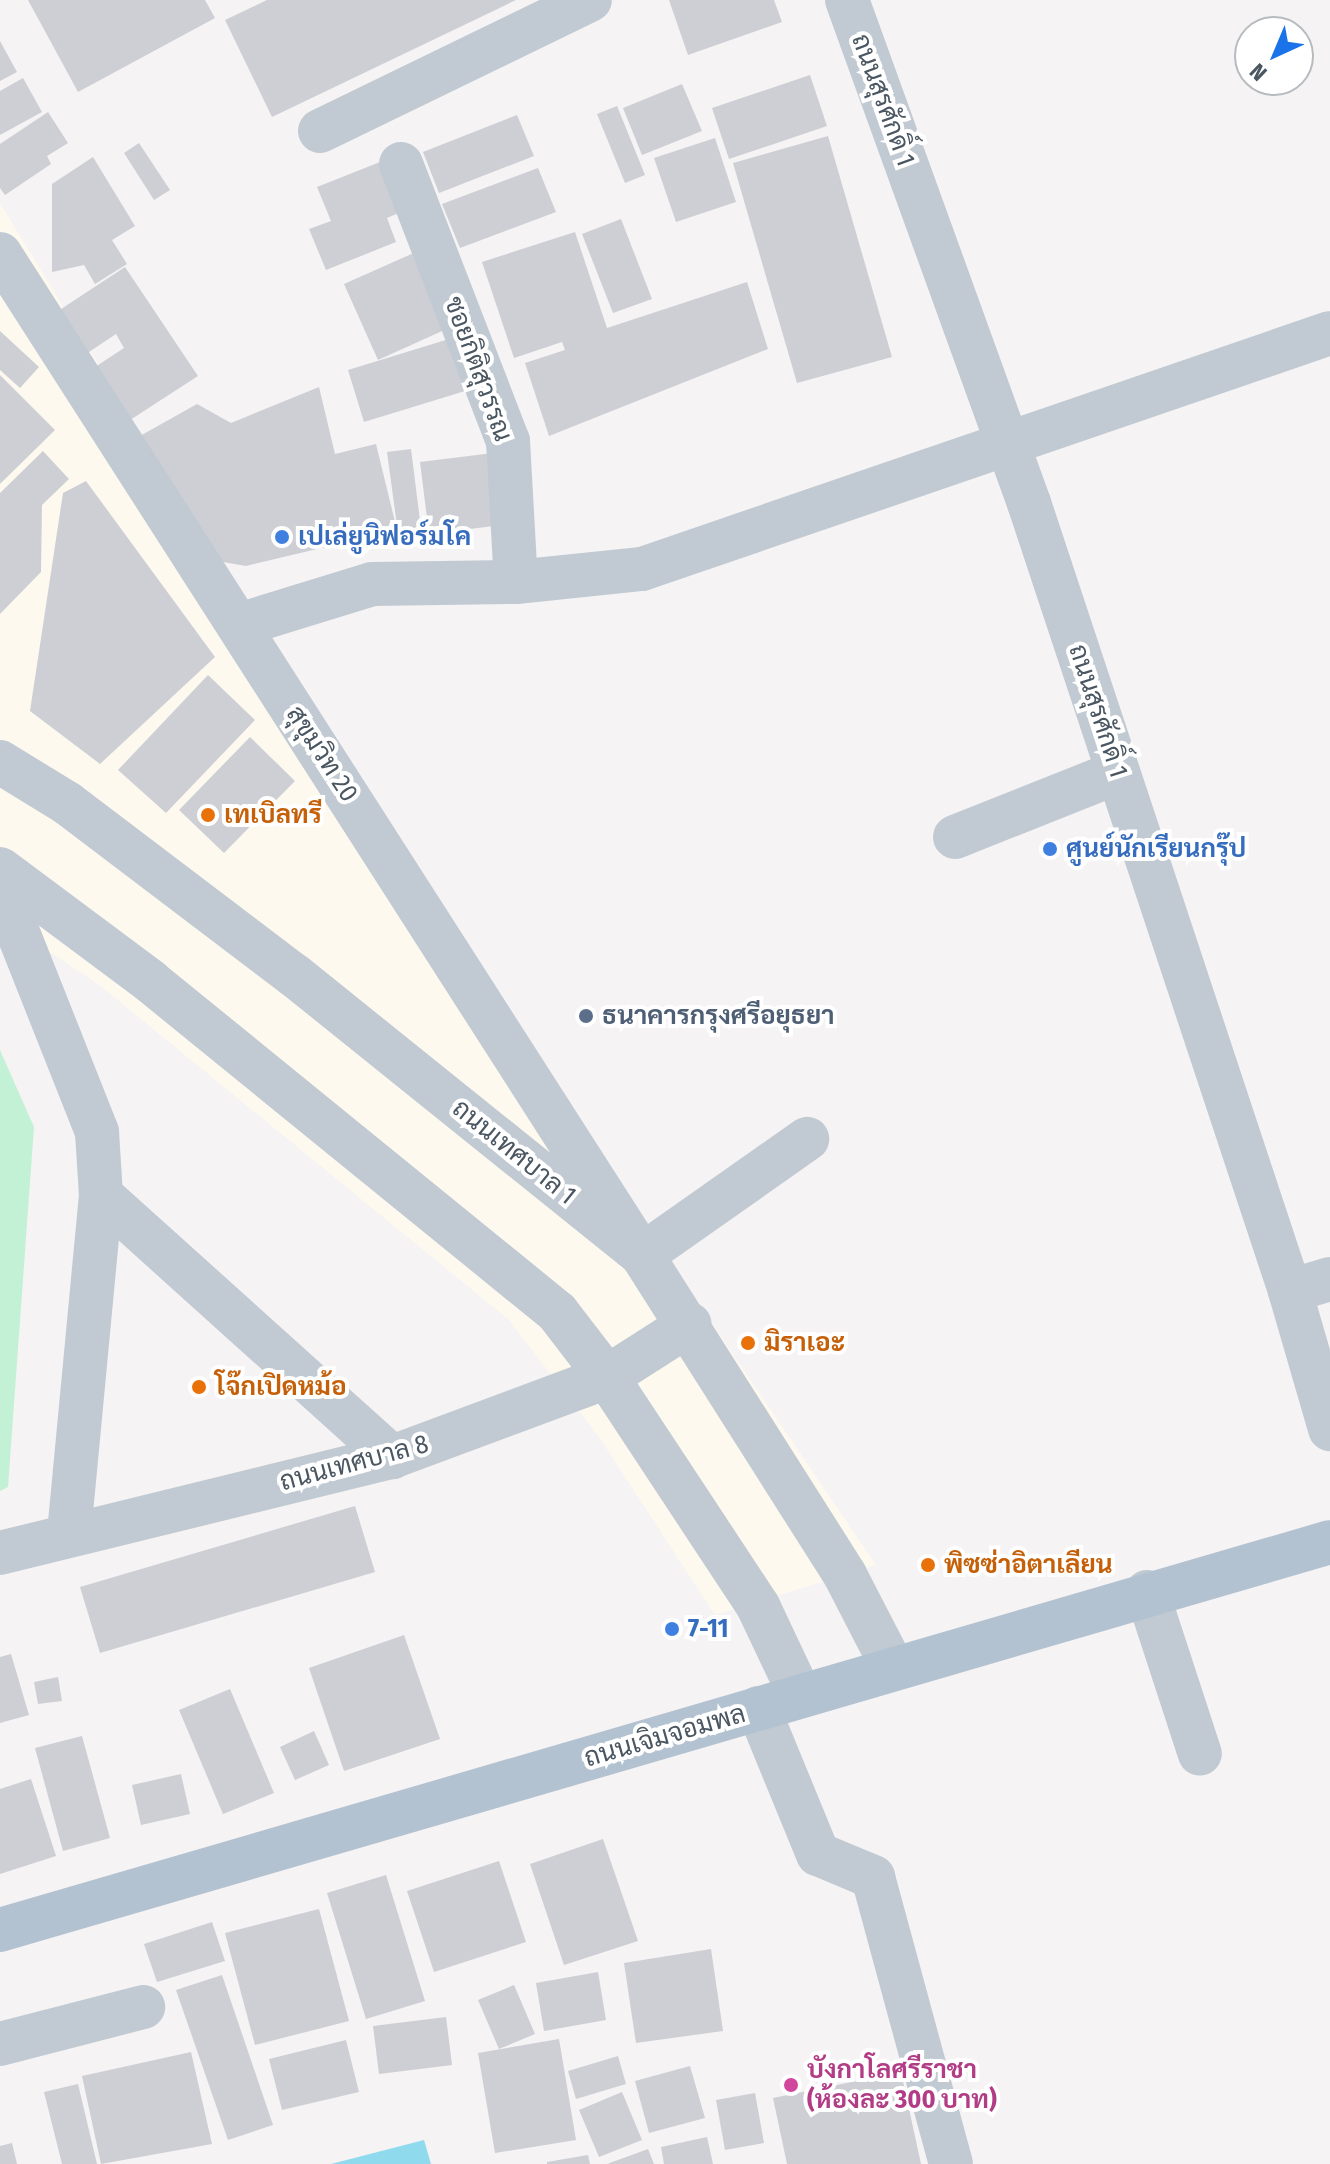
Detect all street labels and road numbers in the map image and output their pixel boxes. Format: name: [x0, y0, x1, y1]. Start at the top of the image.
street label: ถนนสุรศักดิ์ 1: [845, 30, 921, 170]
street label: ชอยกิติสุวรรณ: [437, 292, 519, 446]
street label: ถนนสุรศักดิ์ 1: [1062, 640, 1134, 782]
street label: สุขุมวิท 20: [280, 700, 364, 808]
street label: ถนนเทศบาล 1: [446, 1093, 582, 1211]
street label: ถนนเทศบาล 8: [276, 1428, 432, 1498]
street label: ถนนเจิมจอมพล: [581, 1698, 749, 1774]

